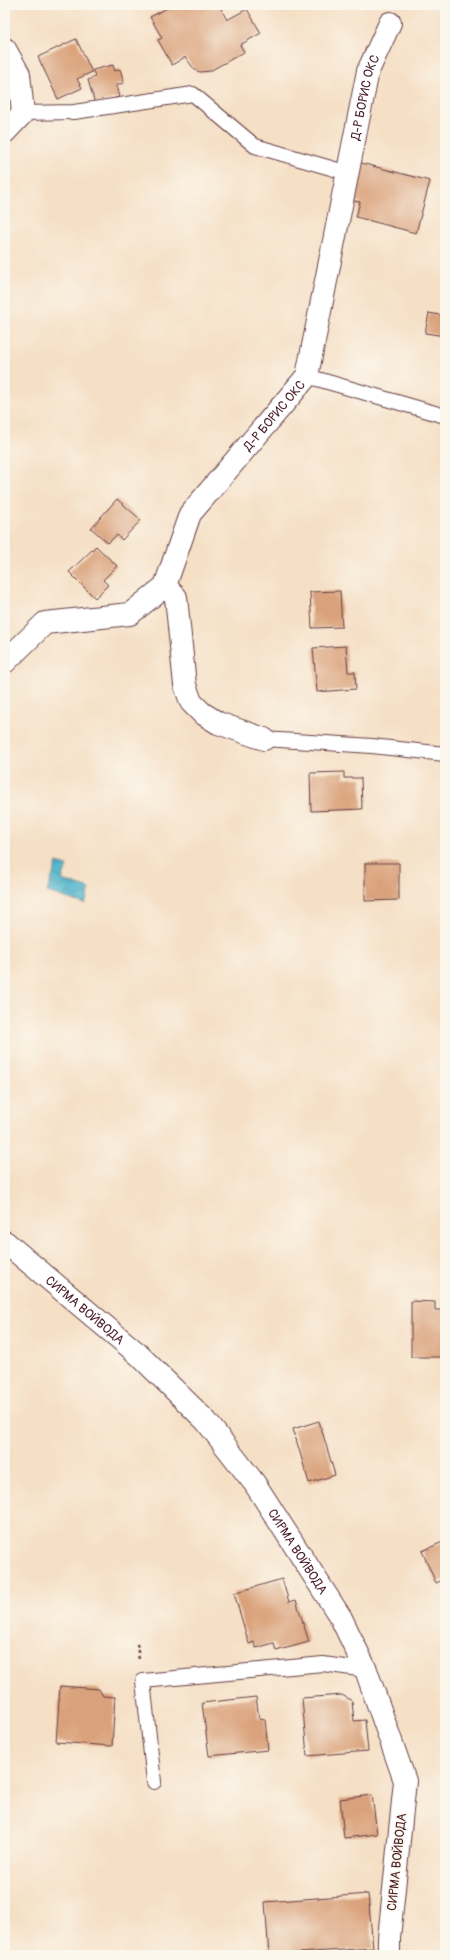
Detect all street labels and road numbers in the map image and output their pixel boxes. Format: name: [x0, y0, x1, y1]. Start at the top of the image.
street label: Д-Р БОРИС ОКС: [347, 52, 383, 143]
street label: Д-Р БОРИС ОКС: [239, 377, 309, 455]
street label: СИРМА ВОЙВОДА: [42, 1273, 128, 1349]
street label: СИРМА ВОЙВОДА: [264, 1506, 331, 1598]
street label: СИРМА ВОЙВОДА: [384, 1812, 410, 1912]

